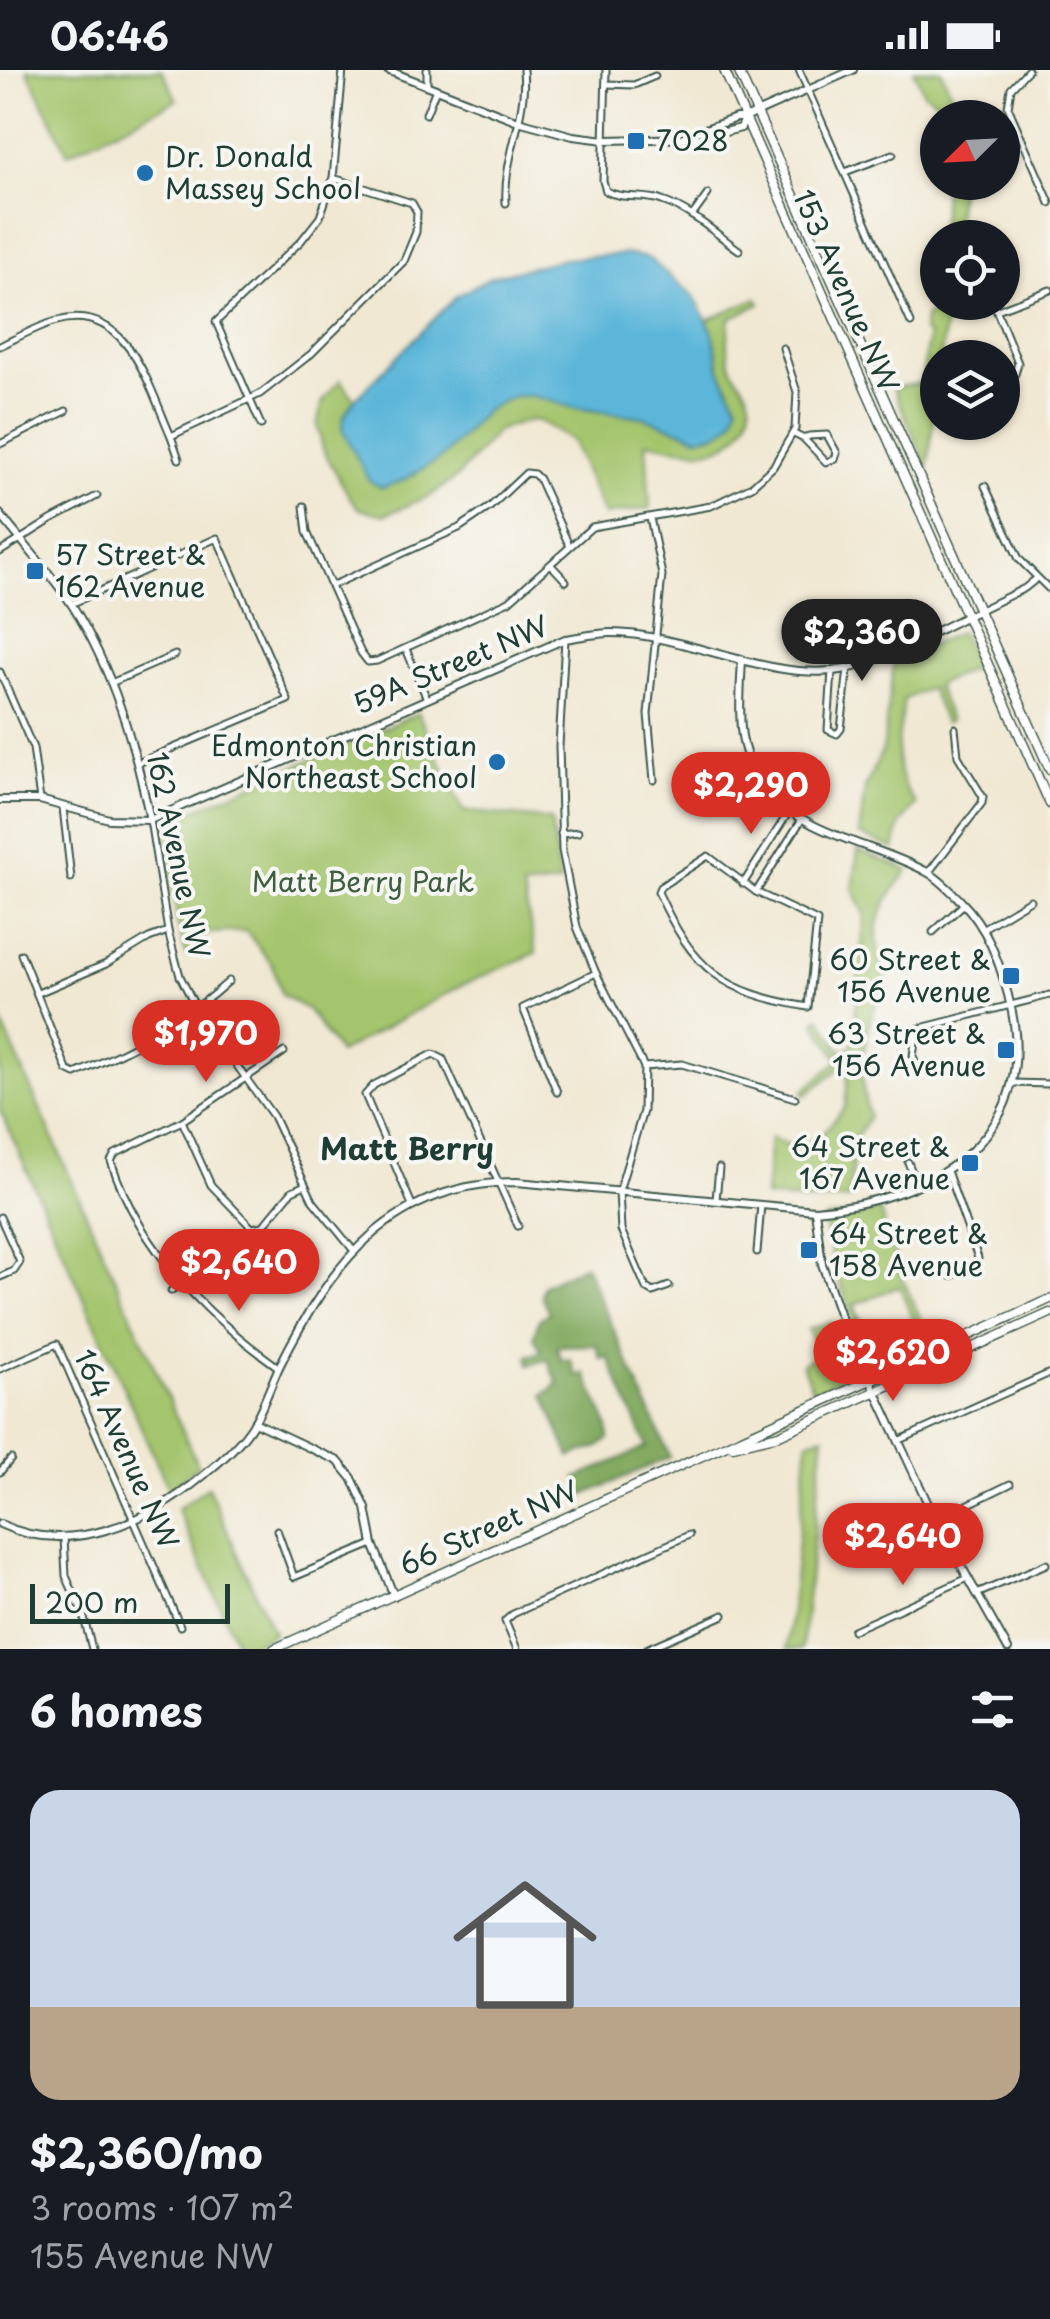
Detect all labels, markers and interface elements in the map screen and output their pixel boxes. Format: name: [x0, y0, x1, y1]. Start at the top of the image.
text: 06:46: [50, 7, 169, 64]
north arrow: [920, 100, 1020, 200]
map controls: [920, 100, 1020, 440]
place label: 7028: [656, 118, 729, 161]
marker: 7028: [625, 130, 647, 152]
place label: Dr. Donald Massey School: [165, 134, 361, 209]
marker: Dr. Donald Massey School: [134, 162, 156, 184]
street label: 153 Avenue NW: [783, 182, 911, 399]
button: locate: [920, 220, 1020, 320]
button: layers: [920, 340, 1020, 440]
place label: 57 Street & 162 Avenue: [55, 532, 206, 607]
marker: 57 Street & 162 Avenue: [24, 560, 46, 582]
pin: $2,360: [781, 599, 943, 684]
street label: 59A Street NW: [346, 603, 555, 724]
text: $2,360: [803, 607, 921, 655]
place label: Edmonton Christian Northeast School: [211, 723, 477, 798]
street label: 162 Avenue NW: [137, 748, 222, 962]
marker: Edmonton Christian Northeast School: [486, 751, 508, 773]
pin: $2,290: [670, 752, 832, 837]
text: $2,290: [693, 760, 809, 808]
park label: Matt Berry Park: [252, 859, 474, 902]
place label: 60 Street & 156 Avenue: [829, 937, 991, 1012]
marker: 60 Street & 156 Avenue: [1000, 965, 1022, 987]
pin: $1,970: [125, 1000, 287, 1085]
text: $1,970: [154, 1008, 258, 1056]
place label: 63 Street & 156 Avenue: [827, 1011, 986, 1086]
marker: 63 Street & 156 Avenue: [995, 1039, 1017, 1061]
place label: 64 Street & 167 Avenue: [791, 1124, 950, 1199]
district label: Matt Berry: [320, 1125, 494, 1170]
marker: 64 Street & 167 Avenue: [959, 1152, 981, 1174]
place label: 64 Street & 158 Avenue: [829, 1211, 988, 1286]
pin: $2,640: [158, 1229, 320, 1314]
text: $2,640: [180, 1237, 298, 1285]
marker: 64 Street & 158 Avenue: [798, 1239, 820, 1261]
pin: $2,620: [812, 1319, 974, 1404]
text: $2,620: [835, 1327, 951, 1375]
street label: 164 Avenue NW: [64, 1342, 191, 1556]
street label: 66 Street NW: [392, 1468, 585, 1585]
pin: $2,640: [822, 1503, 984, 1588]
text: $2,640: [844, 1511, 962, 1559]
scale bar: [30, 1579, 230, 1624]
text: 200 m: [45, 1580, 138, 1623]
text: 6 homes: [30, 1678, 203, 1741]
icon: filters: [965, 1682, 1020, 1737]
icon: home: [435, 1855, 615, 2035]
text: $2,360/mo: [30, 2120, 263, 2183]
text: 3 rooms · 107 m²: [30, 2183, 294, 2231]
text: 155 Avenue NW: [30, 2231, 273, 2279]

